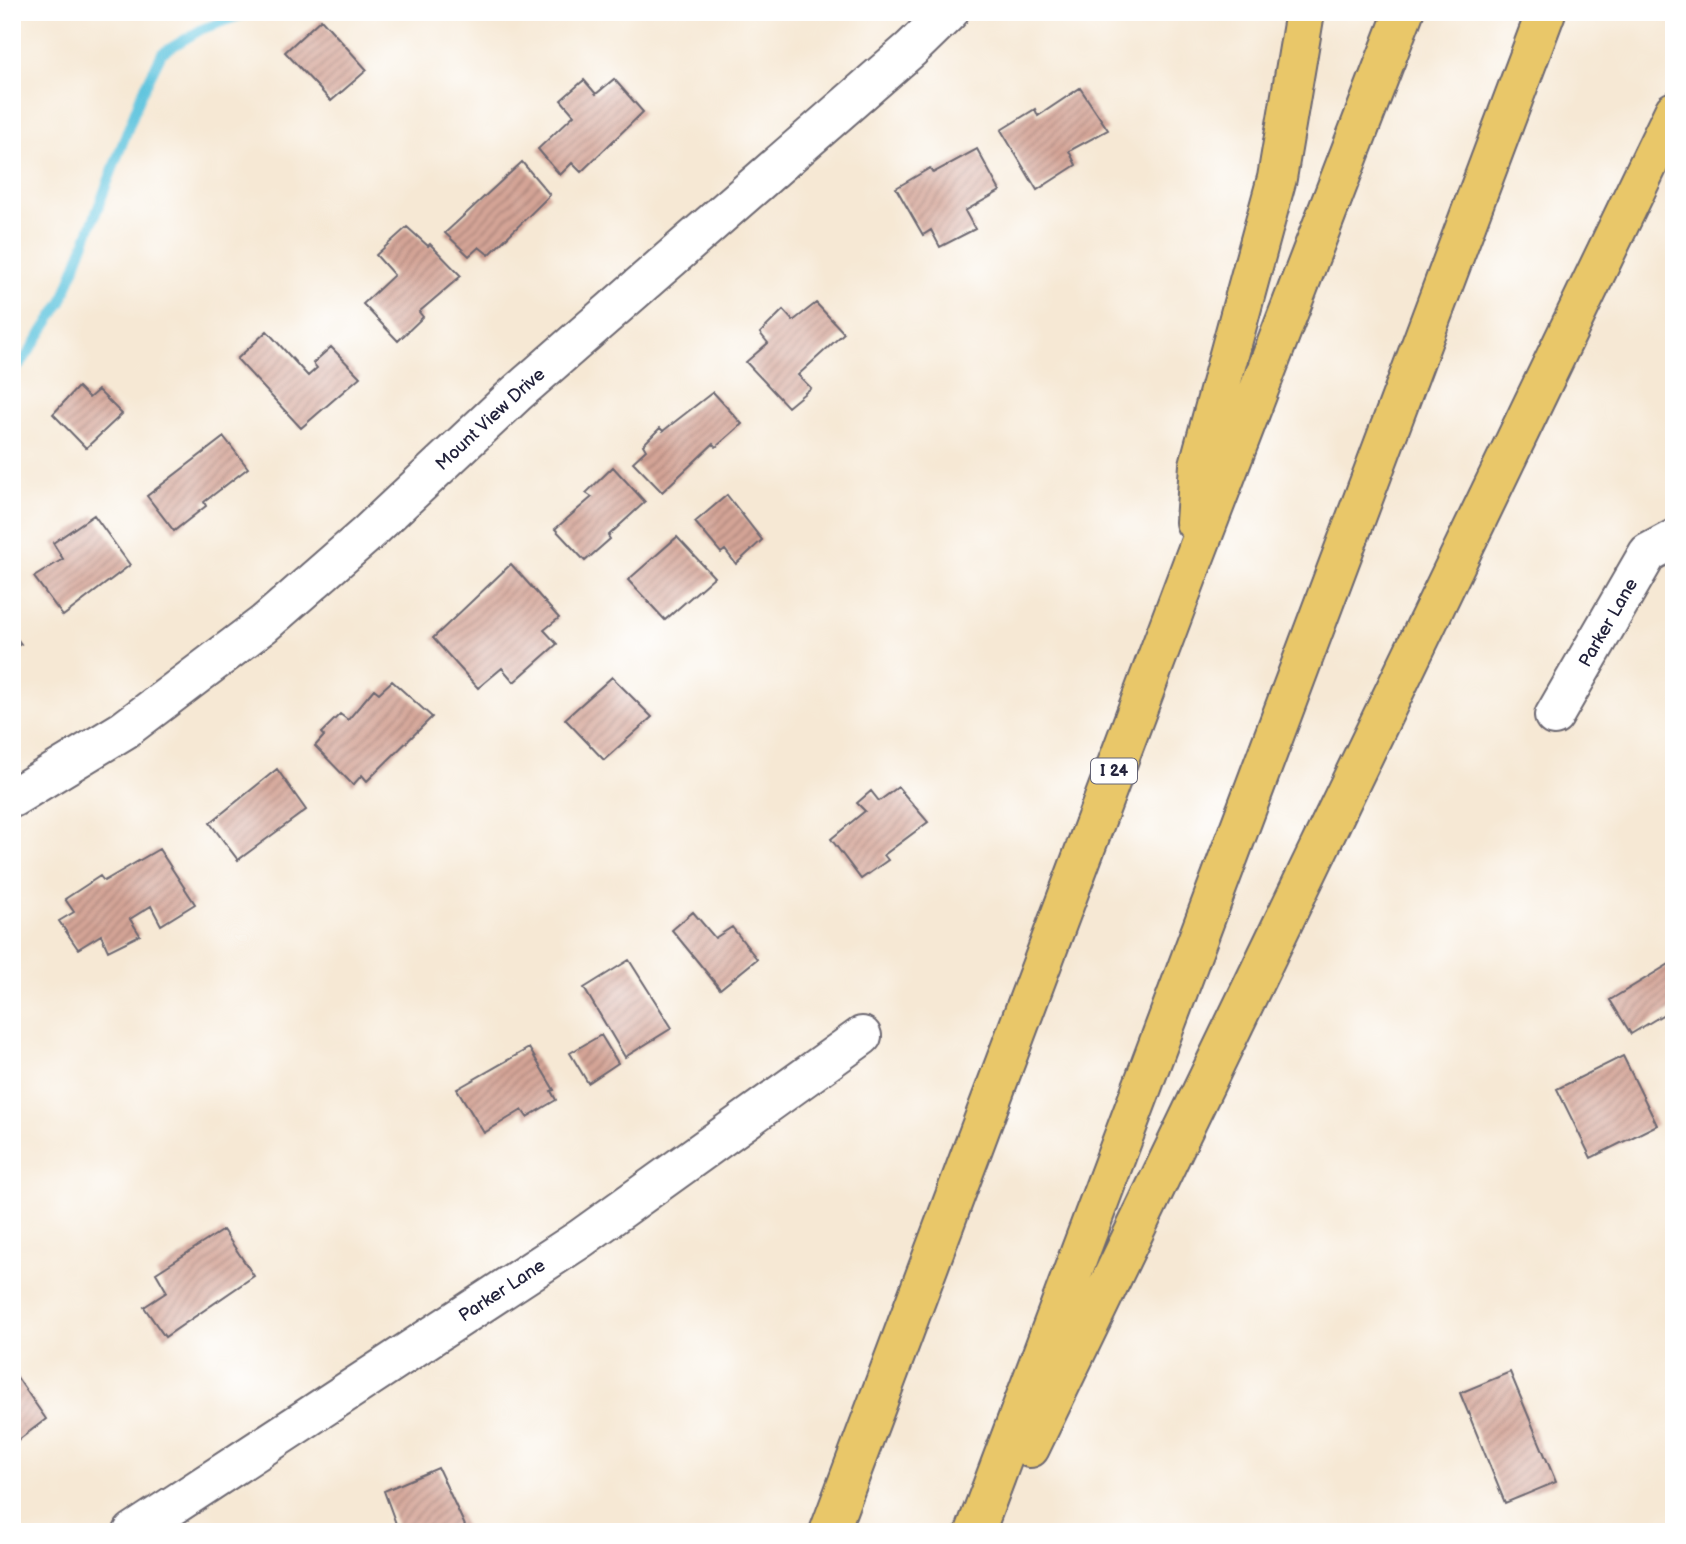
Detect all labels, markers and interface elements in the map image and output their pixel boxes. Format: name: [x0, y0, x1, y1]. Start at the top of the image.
street label: Mount View Drive: [431, 363, 549, 474]
street label: Parker Lane: [1574, 574, 1642, 670]
road number: I 24: [1091, 758, 1137, 784]
street label: Parker Lane: [455, 1254, 549, 1326]

